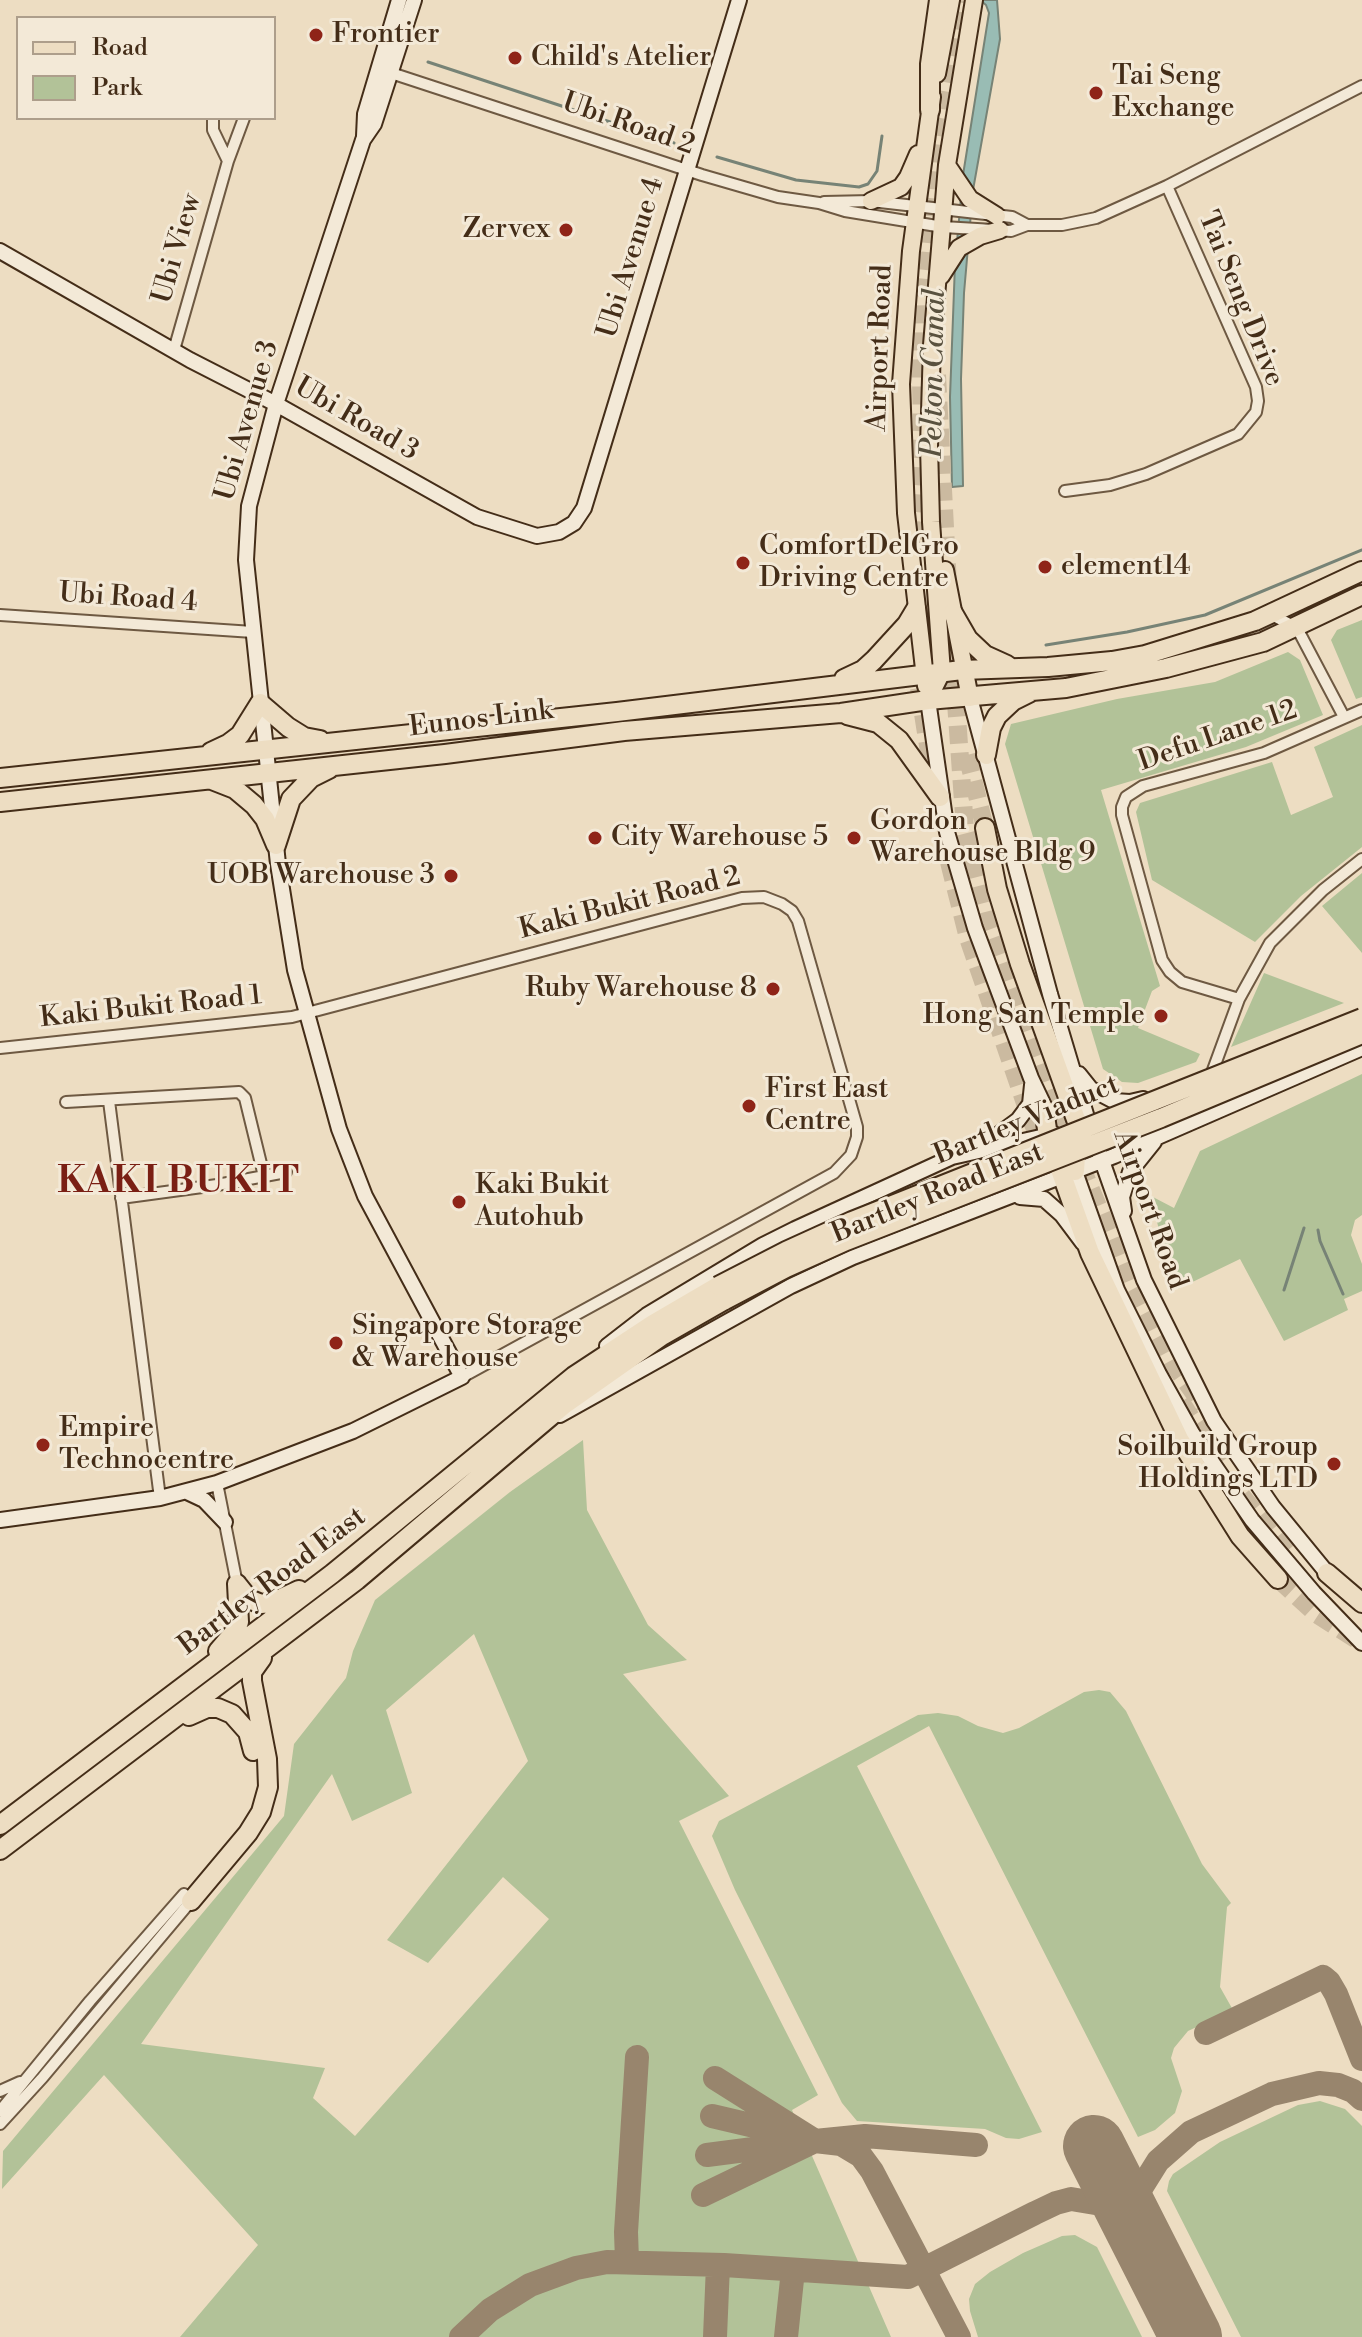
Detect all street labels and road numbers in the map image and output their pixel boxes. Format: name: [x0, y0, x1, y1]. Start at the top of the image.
street label: Ubi Road 2: [557, 87, 699, 163]
street label: Ubi Avenue 4: [592, 174, 672, 342]
street label: Ubi View: [146, 190, 210, 308]
street label: Tai Seng Drive: [1190, 207, 1290, 391]
street label: Airport Road: [861, 264, 901, 432]
street label: Ubi Avenue 3: [209, 337, 287, 505]
street label: Ubi Road 3: [288, 371, 424, 469]
street label: Ubi Road 4: [58, 577, 198, 621]
street label: Eunos Link: [407, 694, 555, 746]
street label: Defu Lane 12: [1134, 694, 1302, 780]
street label: Kaki Bukit Road 2: [516, 860, 744, 948]
street label: Kaki Bukit Road 1: [38, 980, 264, 1036]
street label: Bartley Viaduct: [930, 1069, 1124, 1173]
street label: Airport Road: [1105, 1126, 1193, 1294]
street label: Bartley Road East: [827, 1136, 1049, 1252]
street label: Bartley Road East: [173, 1501, 373, 1663]

